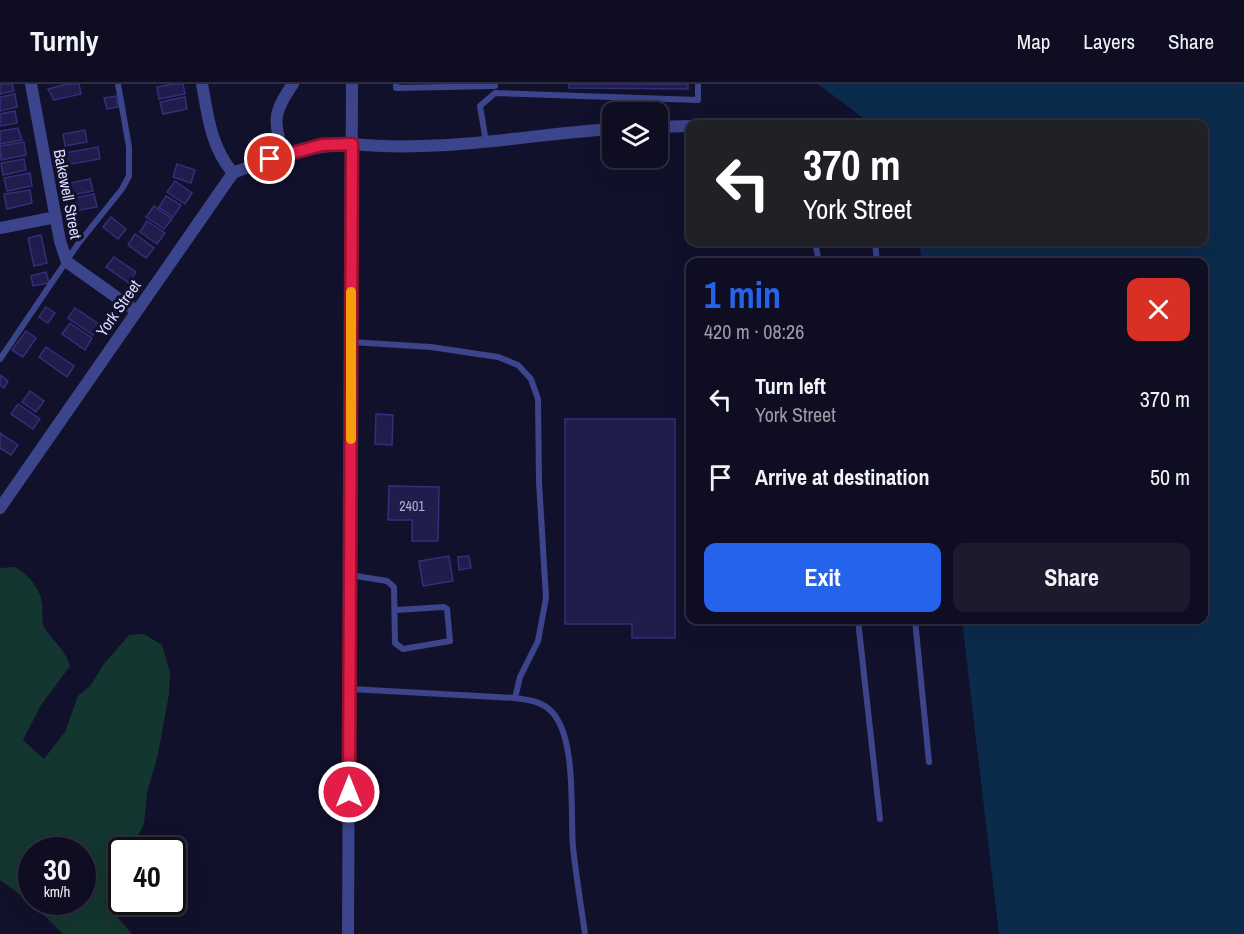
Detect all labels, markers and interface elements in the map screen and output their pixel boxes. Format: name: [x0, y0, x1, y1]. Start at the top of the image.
text: Turnly: [30, 22, 99, 60]
text: Map: [1017, 27, 1050, 56]
text: Layers: [1083, 27, 1135, 56]
text: Share: [1168, 27, 1214, 56]
map controls: [602, 102, 668, 168]
button: layers: [602, 102, 668, 168]
pin: [244, 133, 295, 184]
text: 370 m: [803, 137, 901, 193]
icon: arrive: [253, 142, 286, 175]
icon: left: [704, 144, 782, 222]
street label: Bakewell Street: [49, 147, 88, 241]
text: York Street: [803, 191, 912, 227]
text: 1 min: [704, 271, 781, 319]
street label: York Street: [90, 275, 146, 341]
button: close: [1127, 278, 1190, 341]
text: 420 m · 08:26: [704, 318, 804, 345]
text: Turn left: [755, 371, 826, 401]
icon: left: [704, 383, 737, 416]
text: 370 m: [1140, 384, 1190, 414]
text: York Street: [755, 401, 836, 428]
icon: arrive: [704, 461, 737, 494]
text: Arrive at destination: [755, 462, 929, 492]
text: 50 m: [1150, 462, 1190, 492]
house number: 2401: [399, 497, 425, 515]
button: Exit: [704, 543, 941, 612]
button: Share: [953, 543, 1190, 612]
position arrow: [317, 760, 381, 824]
speed limit sign: 40: [108, 837, 186, 915]
text: 30: [43, 849, 71, 889]
text: km/h: [44, 881, 70, 902]

